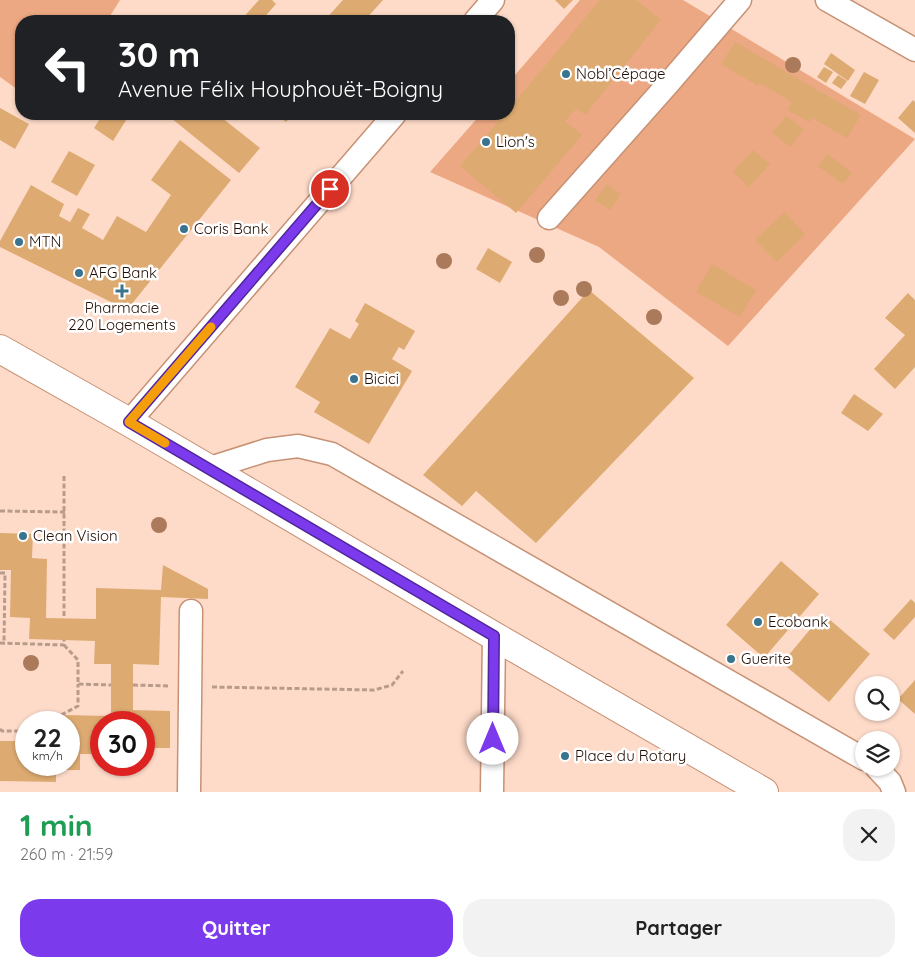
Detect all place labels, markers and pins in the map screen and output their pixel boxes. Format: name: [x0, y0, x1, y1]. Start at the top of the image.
place label: Nobl’Cépage: [576, 64, 665, 83]
marker: Nobl’Cépage: [560, 68, 572, 80]
place label: Lion's: [496, 132, 535, 151]
marker: Lion's: [480, 136, 492, 148]
pin: [309, 168, 351, 210]
place label: Coris Bank: [194, 219, 269, 238]
marker: Coris Bank: [178, 223, 190, 235]
place label: MTN: [29, 232, 61, 251]
marker: MTN: [13, 236, 25, 248]
place label: AFG Bank: [89, 263, 157, 282]
marker: AFG Bank: [73, 267, 85, 279]
marker: Pharmacie 220 Logements: [116, 285, 128, 297]
place label: Pharmacie 220 Logements: [68, 298, 176, 334]
place label: Bicici: [364, 369, 399, 388]
marker: Bicici: [348, 373, 360, 385]
place label: Clean Vision: [33, 526, 118, 545]
marker: Clean Vision: [17, 530, 29, 542]
place label: Ecobank: [768, 612, 828, 631]
marker: Ecobank: [752, 616, 764, 628]
place label: Guerite: [741, 649, 791, 668]
marker: Guerite: [725, 653, 737, 665]
place label: Place du Rotary: [575, 746, 686, 765]
marker: Place du Rotary: [559, 750, 571, 762]

